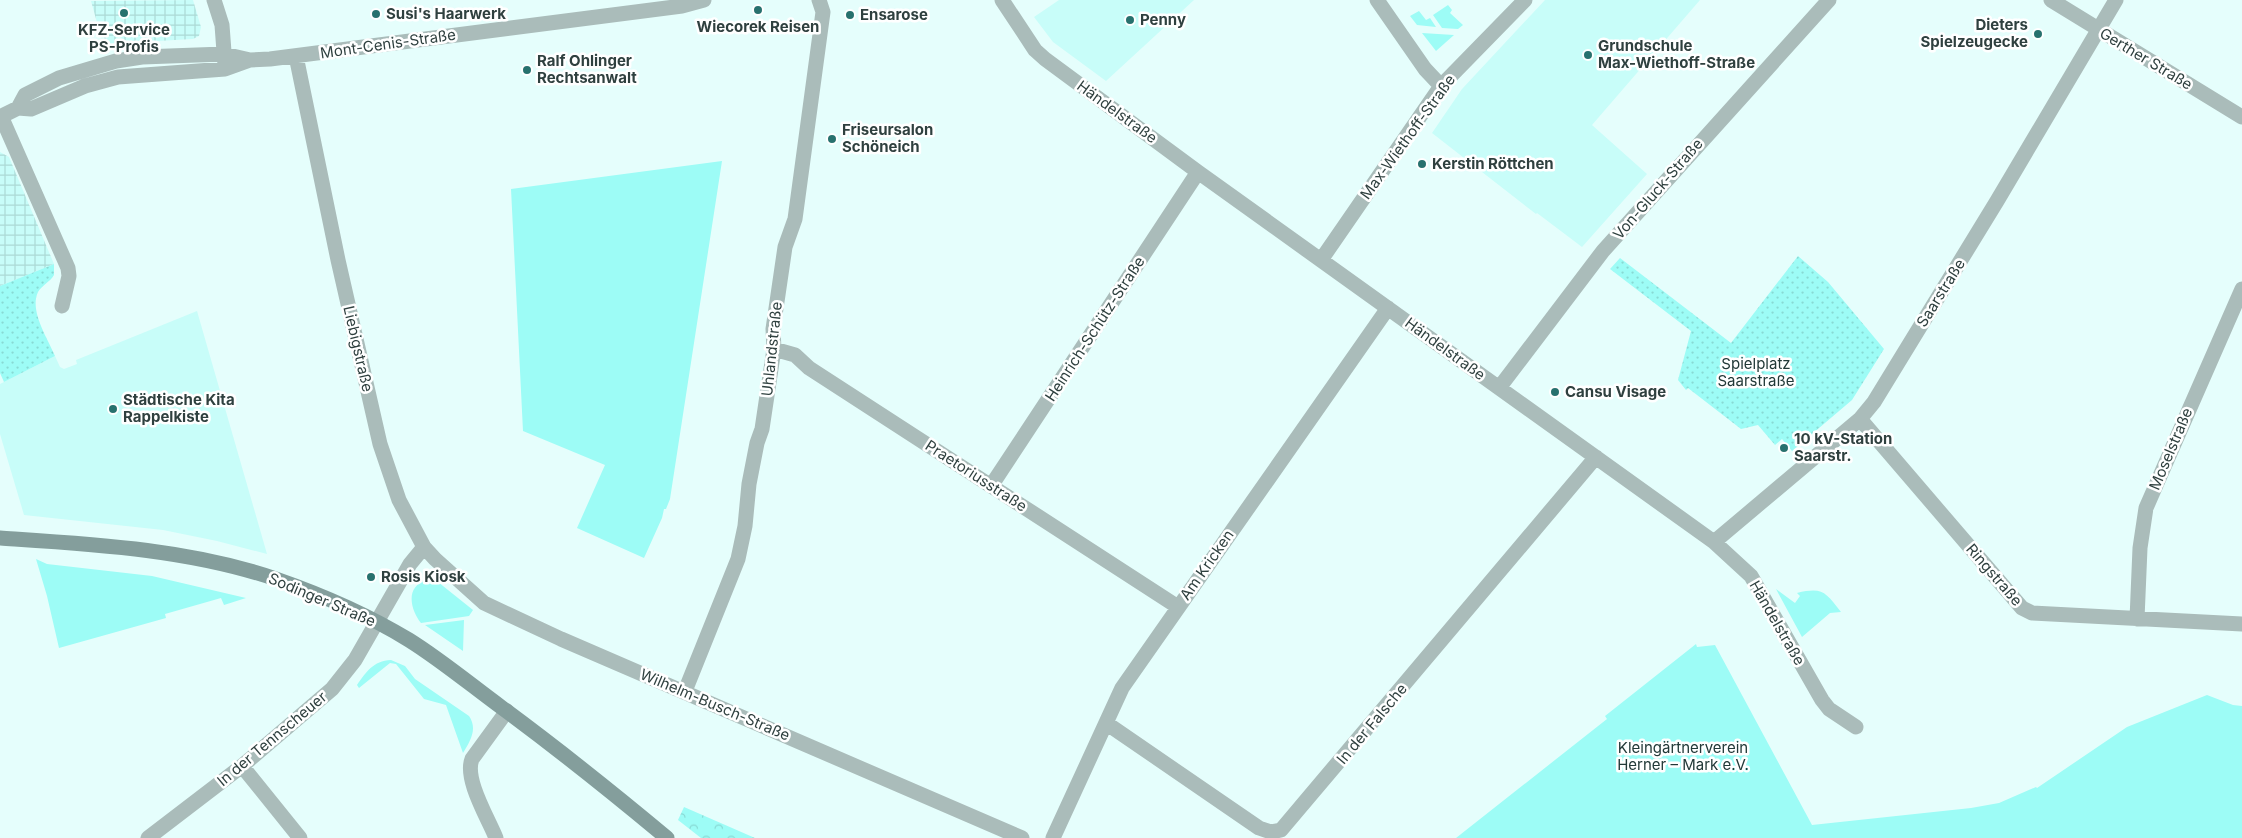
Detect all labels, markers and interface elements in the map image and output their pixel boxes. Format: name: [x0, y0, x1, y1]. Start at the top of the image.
place label: Susi's Haarwerk: [386, 4, 506, 23]
marker: Wiecorek Reisen: [752, 4, 764, 16]
place label: Ensarose: [860, 5, 928, 24]
marker: KFZ-Service PS-Profis: [118, 7, 130, 19]
marker: Susi's Haarwerk: [370, 8, 382, 20]
marker: Ensarose: [844, 9, 856, 21]
place label: Penny: [1140, 10, 1186, 29]
marker: Penny: [1124, 14, 1136, 26]
place label: Dieters Spielzeugecke: [1921, 15, 2028, 51]
place label: Wiecorek Reisen: [697, 17, 819, 36]
place label: KFZ-Service PS-Profis: [78, 20, 170, 56]
street label: Gerther Straße: [2096, 23, 2196, 94]
street label: Mont-Cenis-Straße: [319, 25, 457, 62]
marker: Dieters Spielzeugecke: [2032, 28, 2044, 40]
place label: Grundschule Max-Wiethoff-Straße: [1598, 36, 1755, 72]
marker: Grundschule Max-Wiethoff-Straße: [1582, 49, 1594, 61]
place label: Ralf Ohlinger Rechtsanwalt: [537, 51, 637, 87]
marker: Ralf Ohlinger Rechtsanwalt: [521, 64, 533, 76]
street label: Max-Wiethoff-Straße: [1356, 71, 1459, 203]
street label: Händelstraße: [1073, 76, 1161, 147]
place label: Friseursalon Schöneich: [842, 120, 933, 156]
marker: Friseursalon Schöneich: [826, 133, 838, 145]
street label: Von-Gluck-Straße: [1609, 134, 1707, 243]
place label: Kerstin Röttchen: [1432, 154, 1554, 173]
marker: Kerstin Röttchen: [1416, 158, 1428, 170]
street label: Heinrich-Schütz-Straße: [1041, 253, 1149, 405]
street label: Saarstraße: [1912, 255, 1969, 330]
street label: Uhlandstraße: [757, 301, 786, 397]
street label: Liebigstraße: [339, 304, 378, 394]
street label: Händelstraße: [1401, 313, 1489, 384]
park label: Spielplatz Saarstraße: [1718, 354, 1795, 390]
place label: Cansu Visage: [1565, 382, 1666, 401]
marker: Cansu Visage: [1549, 386, 1561, 398]
place label: Städtische Kita Rappelkiste: [123, 390, 235, 426]
marker: Städtische Kita Rappelkiste: [107, 403, 119, 415]
street label: Moselstraße: [2145, 405, 2196, 493]
place label: 10 kV-Station Saarstr.: [1794, 429, 1892, 465]
street label: Praetoriusstraße: [922, 436, 1031, 516]
marker: 10 kV-Station Saarstr.: [1778, 442, 1790, 454]
street label: Am Kricken: [1175, 526, 1238, 603]
street label: Ringstraße: [1962, 540, 2027, 610]
place label: Rosis Kiosk: [381, 567, 466, 586]
street label: Sodinger Straße: [266, 568, 379, 631]
marker: Rosis Kiosk: [365, 571, 377, 583]
street label: Händelstraße: [1745, 577, 1809, 669]
street label: Wilhelm-Busch-Straße: [637, 664, 793, 745]
street label: In der Falsche: [1332, 679, 1411, 768]
street label: In der Tennscheuer: [213, 687, 331, 790]
park label: Kleingärtnerverein Herner – Mark e.V.: [1617, 738, 1749, 774]

